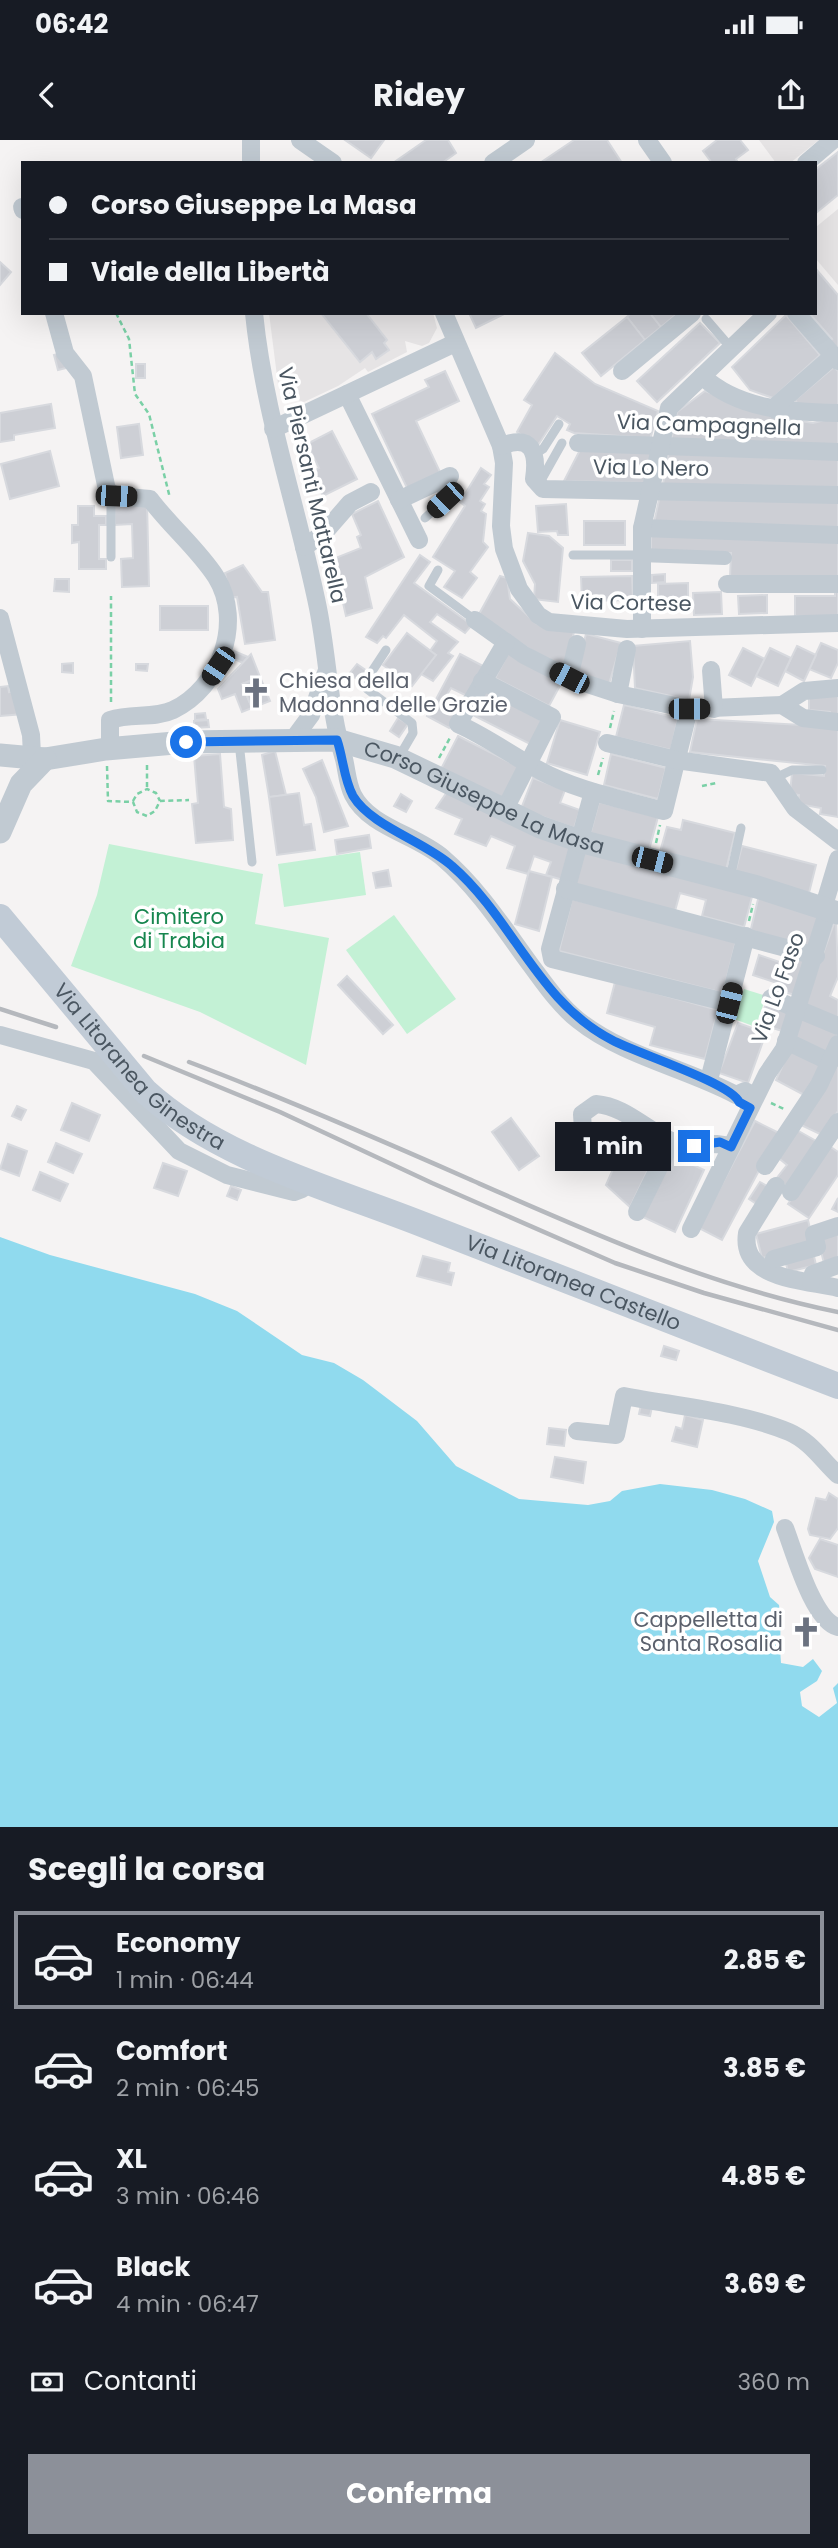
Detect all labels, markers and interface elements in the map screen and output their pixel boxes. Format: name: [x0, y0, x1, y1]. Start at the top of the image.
text: 06:42: [35, 6, 108, 42]
text: Ridey: [373, 72, 465, 117]
icon: back: [28, 76, 66, 114]
icon: share: [772, 76, 810, 114]
text: Corso Giuseppe La Masa: [91, 187, 417, 223]
text: Viale della Libertà: [91, 254, 330, 290]
street label: Via Piersanti Mattarella: [271, 364, 354, 606]
street label: Via Campagnella: [616, 407, 802, 442]
street label: Via Lo Nero: [593, 452, 709, 483]
car: [423, 478, 468, 522]
car: [95, 485, 138, 507]
street label: Via Cortese: [570, 587, 692, 618]
car: [198, 643, 239, 689]
car: [546, 659, 593, 697]
place label: Chiesa della Madonna delle Grazie: [279, 666, 508, 719]
church icon: Chiesa della Madonna delle Grazie: [239, 676, 273, 710]
car: [669, 699, 711, 720]
route start: [170, 726, 202, 758]
street label: Corso Giuseppe La Masa: [361, 734, 608, 861]
car: [630, 845, 675, 875]
park label: Cimitero di Trabia: [133, 902, 225, 955]
street label: Via Lo Faso: [744, 928, 811, 1048]
street label: Via Litoranea Ginestra: [47, 977, 231, 1157]
car: [714, 980, 745, 1026]
callout: 1 min: [554, 1122, 670, 1170]
text: 1 min: [583, 1130, 643, 1162]
route end: [678, 1130, 710, 1162]
street label: Via Litoranea Castello: [462, 1227, 685, 1338]
place label: Cappelletta di Santa Rosalia: [633, 1605, 783, 1658]
church icon: Cappelletta di Santa Rosalia: [789, 1615, 823, 1649]
text: Scegli la corsa: [28, 1846, 265, 1891]
text: Economy: [116, 1925, 240, 1961]
icon: car: [32, 1929, 95, 1992]
text: 2.85 €: [724, 1942, 806, 1978]
text: 1 min · 06:44: [116, 1964, 254, 1996]
text: Comfort: [116, 2033, 228, 2069]
icon: car: [32, 2037, 95, 2100]
text: 3.85 €: [723, 2050, 806, 2086]
text: 2 min · 06:45: [116, 2072, 259, 2104]
text: XL: [116, 2141, 147, 2177]
icon: car: [32, 2145, 95, 2208]
text: 4.85 €: [721, 2158, 806, 2194]
text: 3 min · 06:46: [116, 2180, 260, 2212]
text: Black: [116, 2249, 190, 2285]
icon: car: [32, 2253, 95, 2316]
text: 3.69 €: [724, 2266, 806, 2302]
text: 4 min · 06:47: [116, 2288, 259, 2320]
icon: cash: [28, 2363, 66, 2401]
text: Contanti: [84, 2363, 197, 2399]
text: 360 m: [738, 2366, 810, 2398]
button: Conferma: [28, 2454, 810, 2534]

